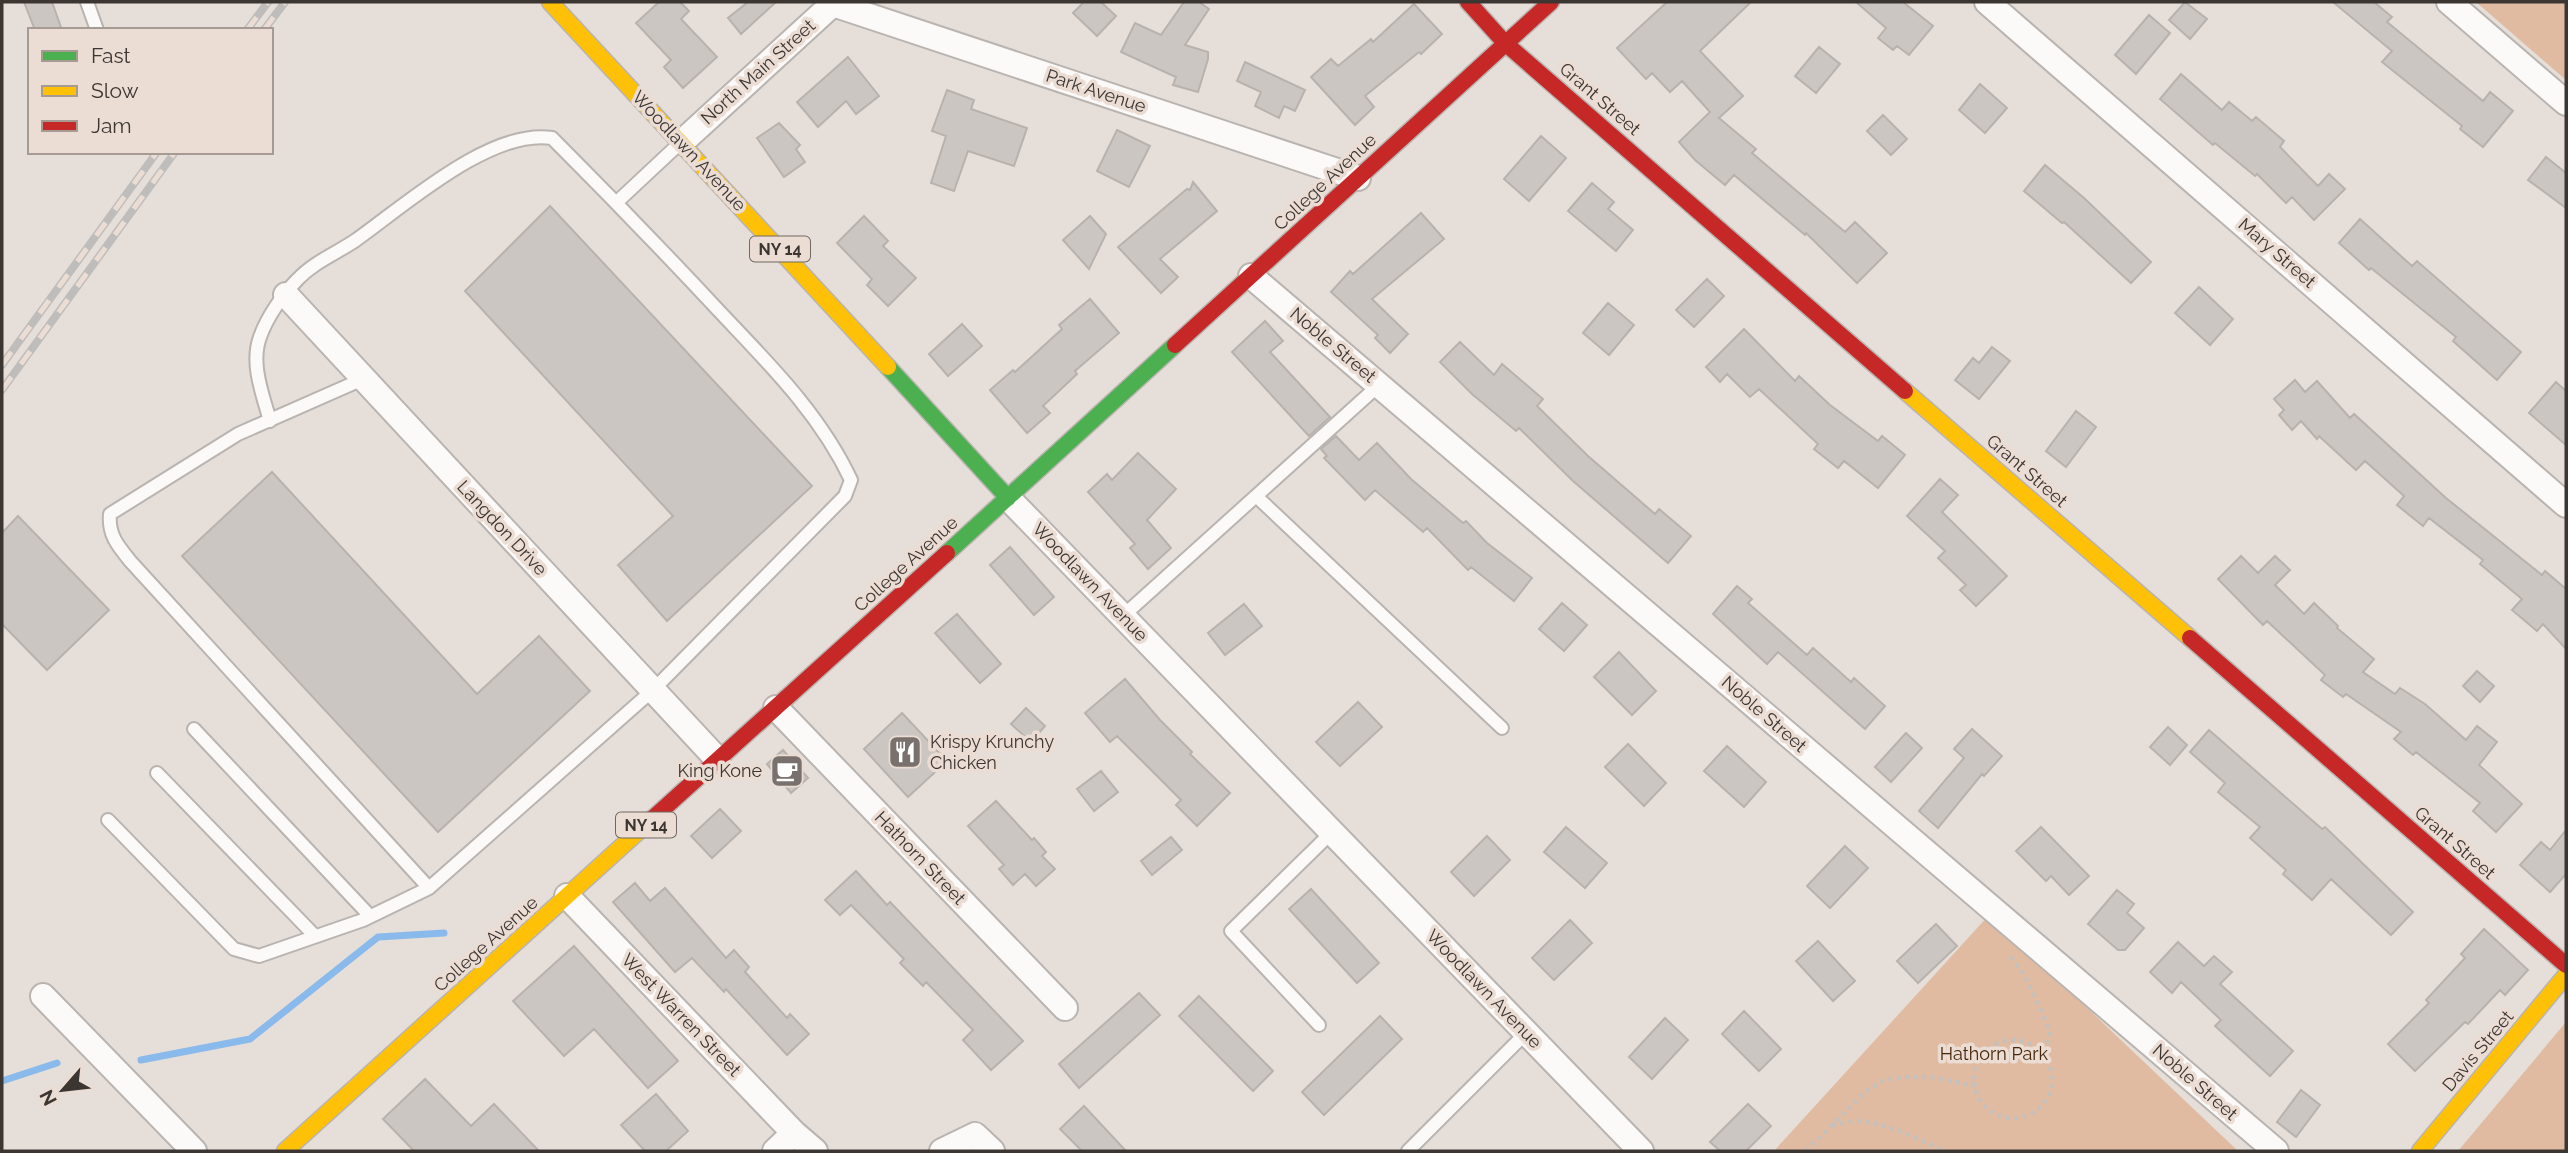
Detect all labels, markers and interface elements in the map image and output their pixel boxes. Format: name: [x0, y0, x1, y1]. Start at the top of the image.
street label: North Main Street: [696, 15, 819, 128]
legend: [28, 28, 273, 154]
text: Fast: [91, 43, 131, 68]
street label: Grant Street: [1556, 58, 1645, 139]
street label: Park Avenue: [1043, 64, 1149, 117]
text: Slow: [91, 78, 139, 103]
street label: Woodlawn Avenue: [628, 86, 751, 216]
text: Jam: [91, 113, 132, 138]
street label: College Avenue: [1269, 129, 1381, 234]
street label: Mary Street: [2234, 213, 2320, 292]
road number: NY 14: [750, 236, 810, 262]
street label: Noble Street: [1286, 303, 1380, 387]
street label: Grant Street: [1983, 430, 2072, 511]
street label: Langdon Drive: [453, 476, 552, 580]
street label: College Avenue: [849, 511, 962, 616]
street label: Woodlawn Avenue: [1028, 518, 1153, 646]
street label: Noble Street: [1718, 671, 1811, 756]
place label: Krispy Krunchy Chicken: [930, 731, 1054, 773]
restaurant icon: Krispy Krunchy Chicken: [886, 733, 924, 771]
cafe icon: King Kone: [768, 752, 806, 790]
place label: King Kone: [678, 760, 762, 781]
street label: Grant Street: [2411, 802, 2500, 883]
street label: Hathorn Street: [871, 807, 970, 909]
road number: NY 14: [616, 812, 676, 838]
street label: College Avenue: [429, 891, 542, 996]
street label: Woodlawn Avenue: [1422, 925, 1547, 1053]
street label: West Warren Street: [617, 949, 745, 1080]
street label: Davis Street: [2438, 1006, 2517, 1095]
street label: Noble Street: [2149, 1039, 2242, 1124]
park label: Hathorn Park: [1940, 1043, 2049, 1064]
north arrow: [28, 1055, 98, 1125]
text: N: [35, 1086, 61, 1110]

